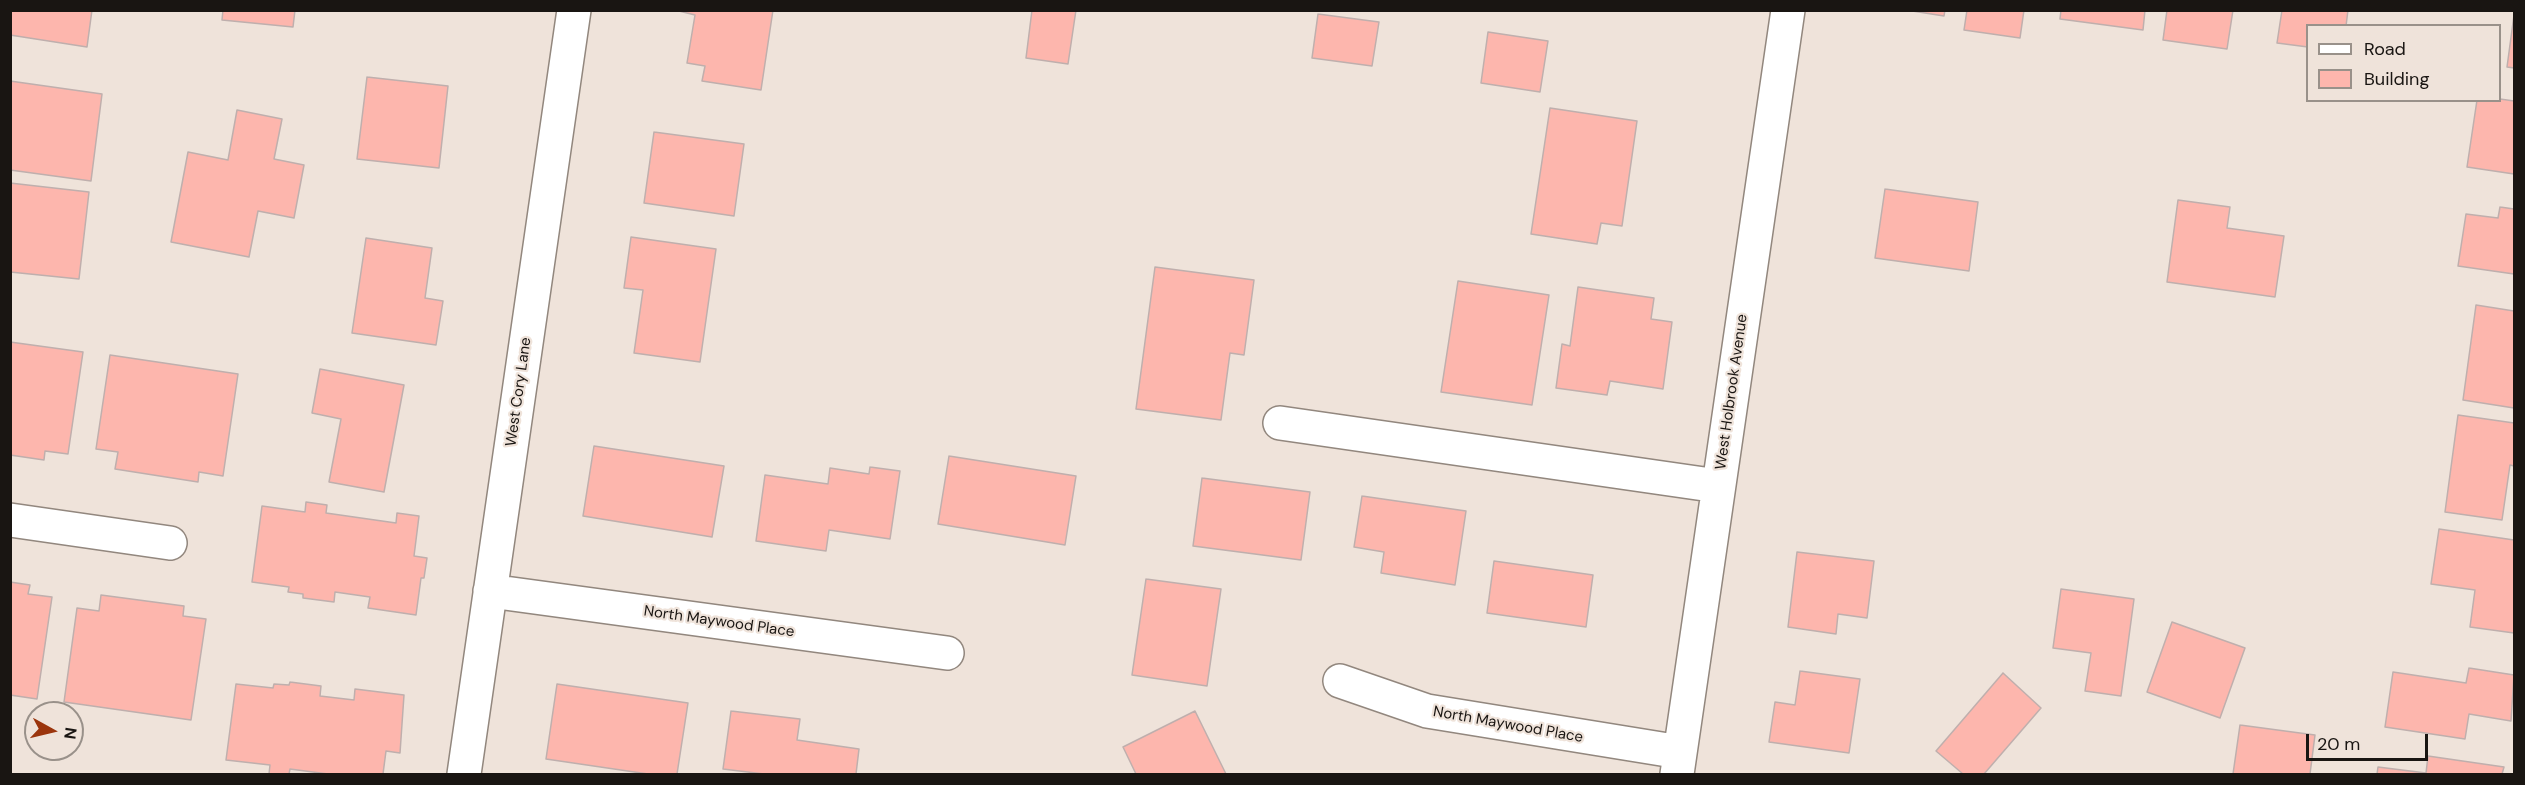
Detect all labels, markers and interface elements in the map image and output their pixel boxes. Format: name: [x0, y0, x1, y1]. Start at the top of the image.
legend: [2306, 24, 2501, 102]
text: Road: [2364, 37, 2406, 61]
text: Building: [2364, 67, 2429, 91]
street label: West Holbrook Avenue: [1712, 313, 1752, 471]
street label: West Cory Lane: [502, 336, 536, 448]
street label: North Maywood Place: [643, 603, 795, 641]
north arrow: [24, 701, 84, 761]
street label: North Maywood Place: [1432, 703, 1584, 747]
scale bar: [2309, 722, 2430, 760]
text: N: [59, 726, 82, 741]
text: 20 m: [2317, 732, 2360, 756]

